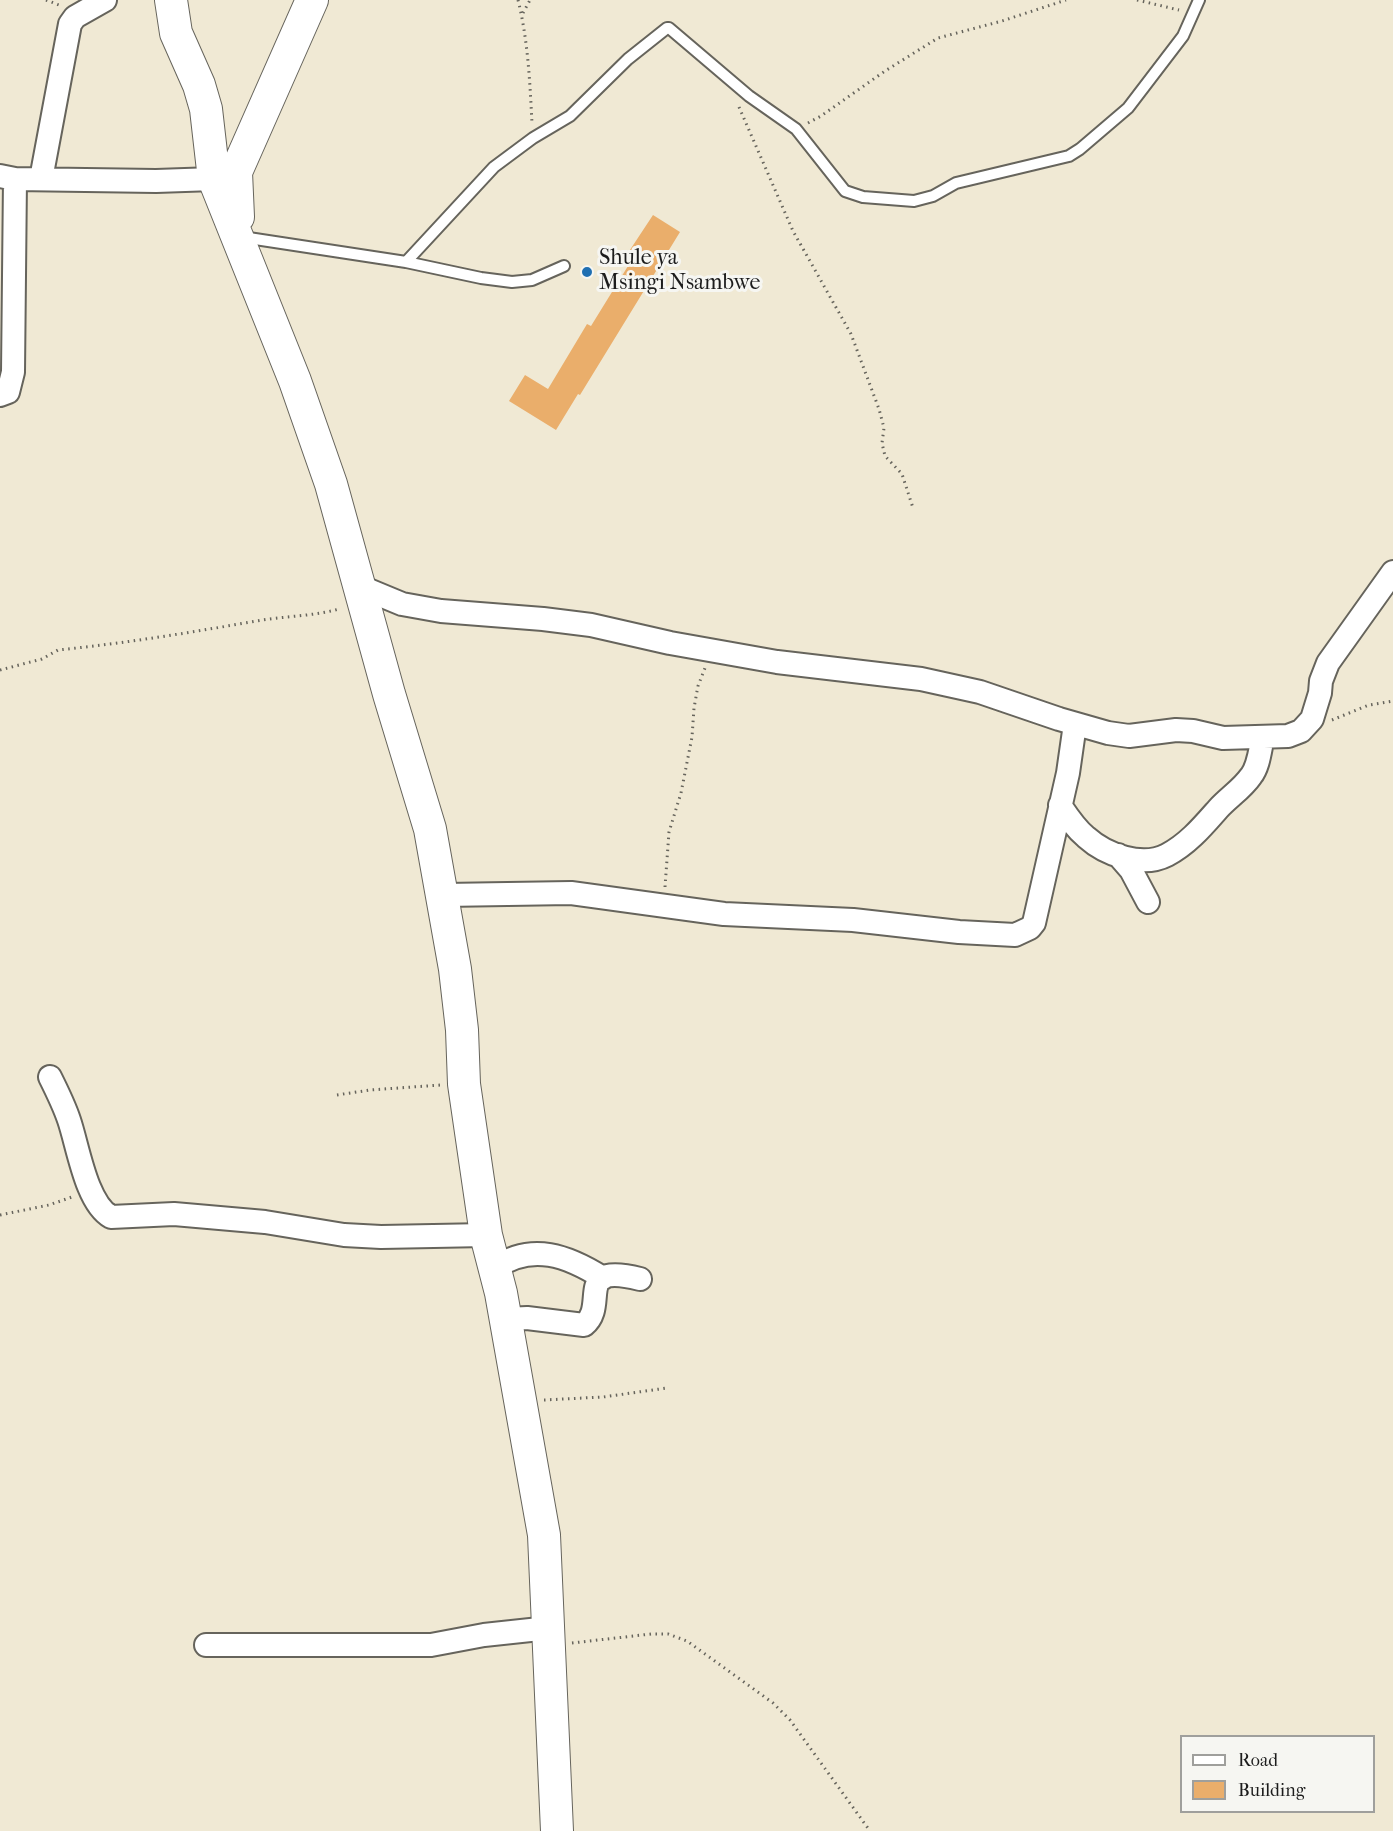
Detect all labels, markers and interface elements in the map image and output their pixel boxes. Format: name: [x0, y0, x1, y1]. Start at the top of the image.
place label: Shule ya Msingi Nsambwe: [599, 246, 760, 298]
marker: Shule ya Msingi Nsambwe: [580, 265, 594, 279]
legend: [1180, 1735, 1375, 1813]
text: Road: [1238, 1750, 1278, 1771]
text: Building: [1238, 1780, 1305, 1801]

